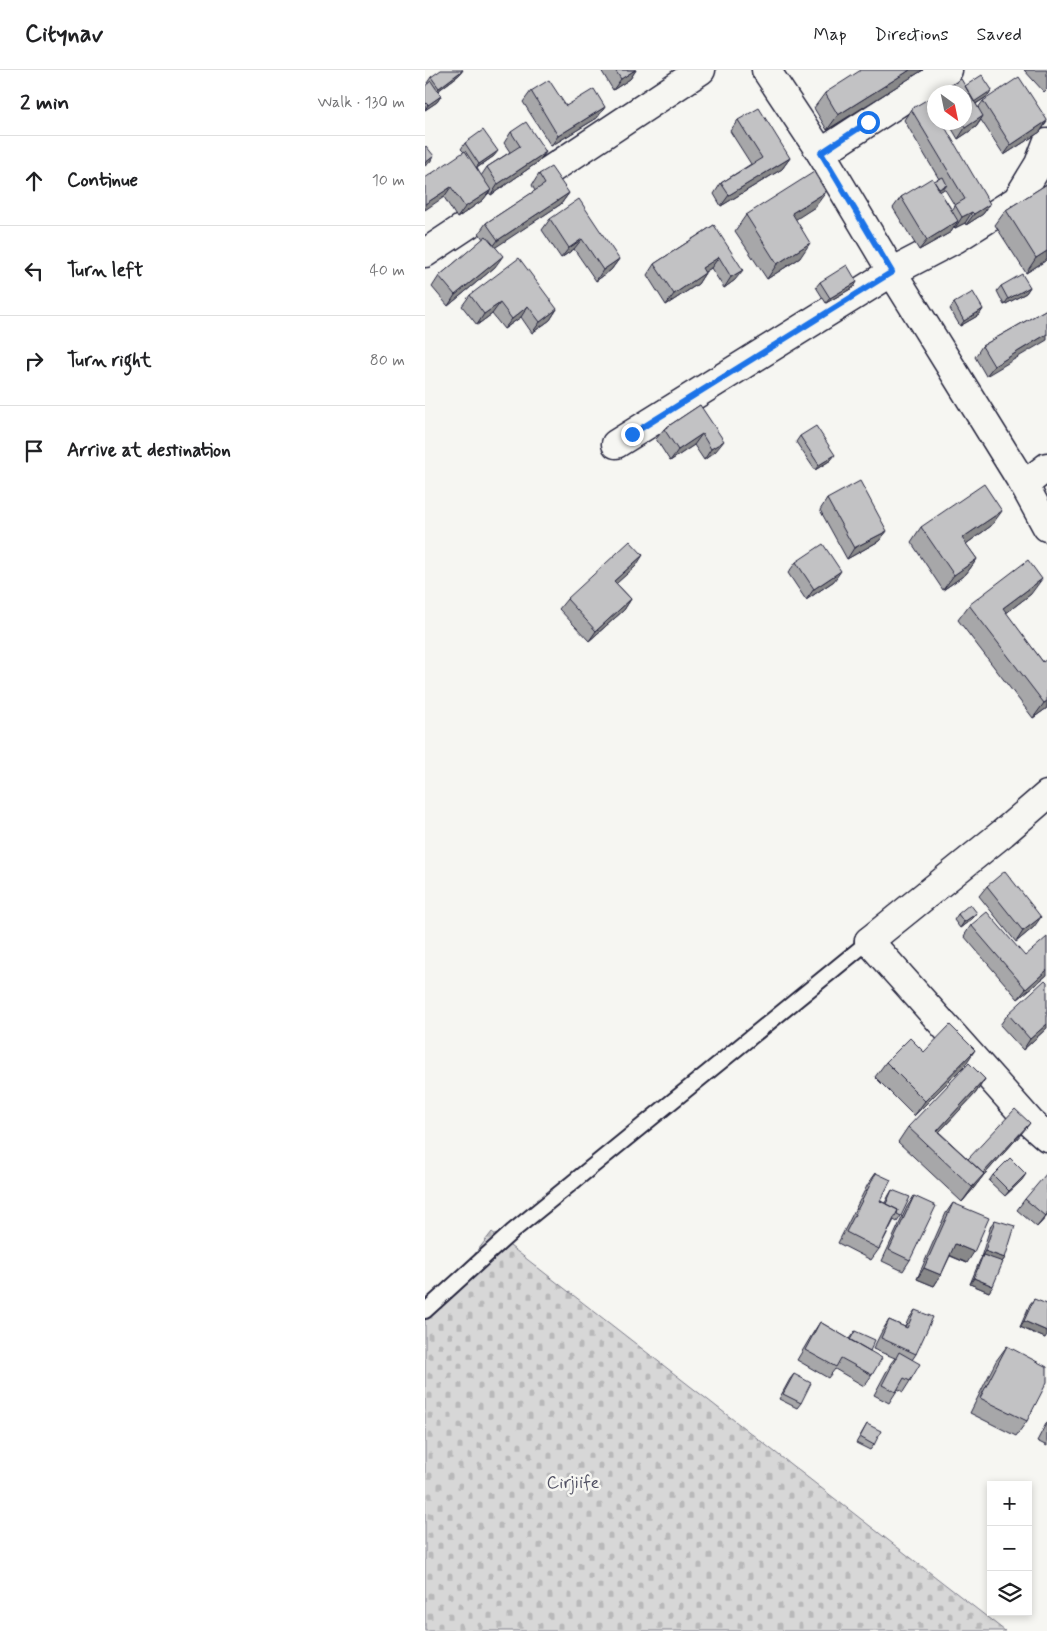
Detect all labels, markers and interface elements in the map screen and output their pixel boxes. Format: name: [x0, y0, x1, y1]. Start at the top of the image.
text: Citynav: [25, 19, 103, 50]
text: Map: [814, 23, 847, 47]
text: Directions: [875, 23, 949, 47]
text: Saved: [977, 23, 1022, 47]
north arrow: [927, 85, 972, 130]
text: 2 min: [20, 89, 69, 117]
text: Walk · 130 m: [318, 92, 405, 113]
route start: [857, 111, 880, 134]
icon: ahead: [20, 167, 48, 195]
text: Continue: [67, 168, 138, 193]
text: 10 m: [372, 170, 405, 191]
icon: left: [20, 257, 48, 285]
text: Turn left: [67, 258, 143, 283]
text: 40 m: [369, 260, 405, 281]
icon: right: [20, 347, 48, 375]
text: Turn right: [67, 348, 151, 373]
text: 80 m: [370, 350, 405, 371]
route end: [621, 423, 644, 446]
icon: arrive: [20, 437, 48, 465]
text: Arrive at destination: [67, 438, 231, 463]
park label: Cirjiife: [547, 1471, 600, 1495]
map controls: [987, 1481, 1032, 1616]
button: +: [987, 1481, 1032, 1526]
button: −: [987, 1526, 1032, 1571]
button: layers: [987, 1571, 1032, 1616]

